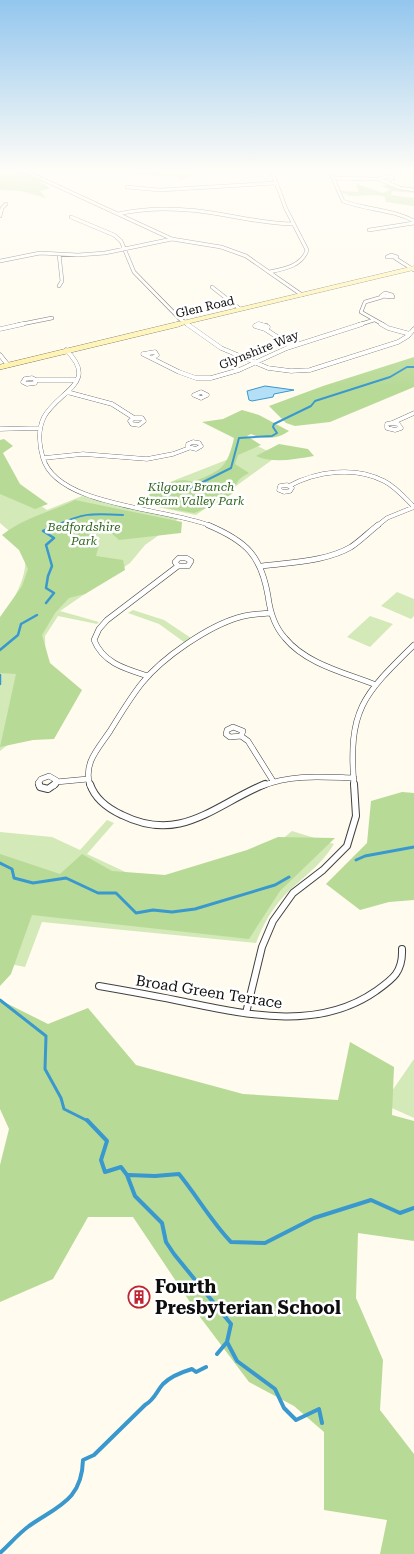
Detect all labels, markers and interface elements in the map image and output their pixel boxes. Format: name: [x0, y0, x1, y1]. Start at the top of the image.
street label: Glen Road: [174, 293, 236, 321]
street label: Glynshire Way: [217, 327, 302, 372]
park label: Kilgour Branch Stream Valley Park: [137, 480, 245, 508]
park label: Bedfordshire Park: [47, 520, 120, 548]
street label: Broad Green Terrace: [134, 972, 284, 1012]
place label: Fourth Presbyterian School: [155, 1276, 341, 1318]
building icon: Fourth Presbyterian School: [127, 1285, 151, 1309]

